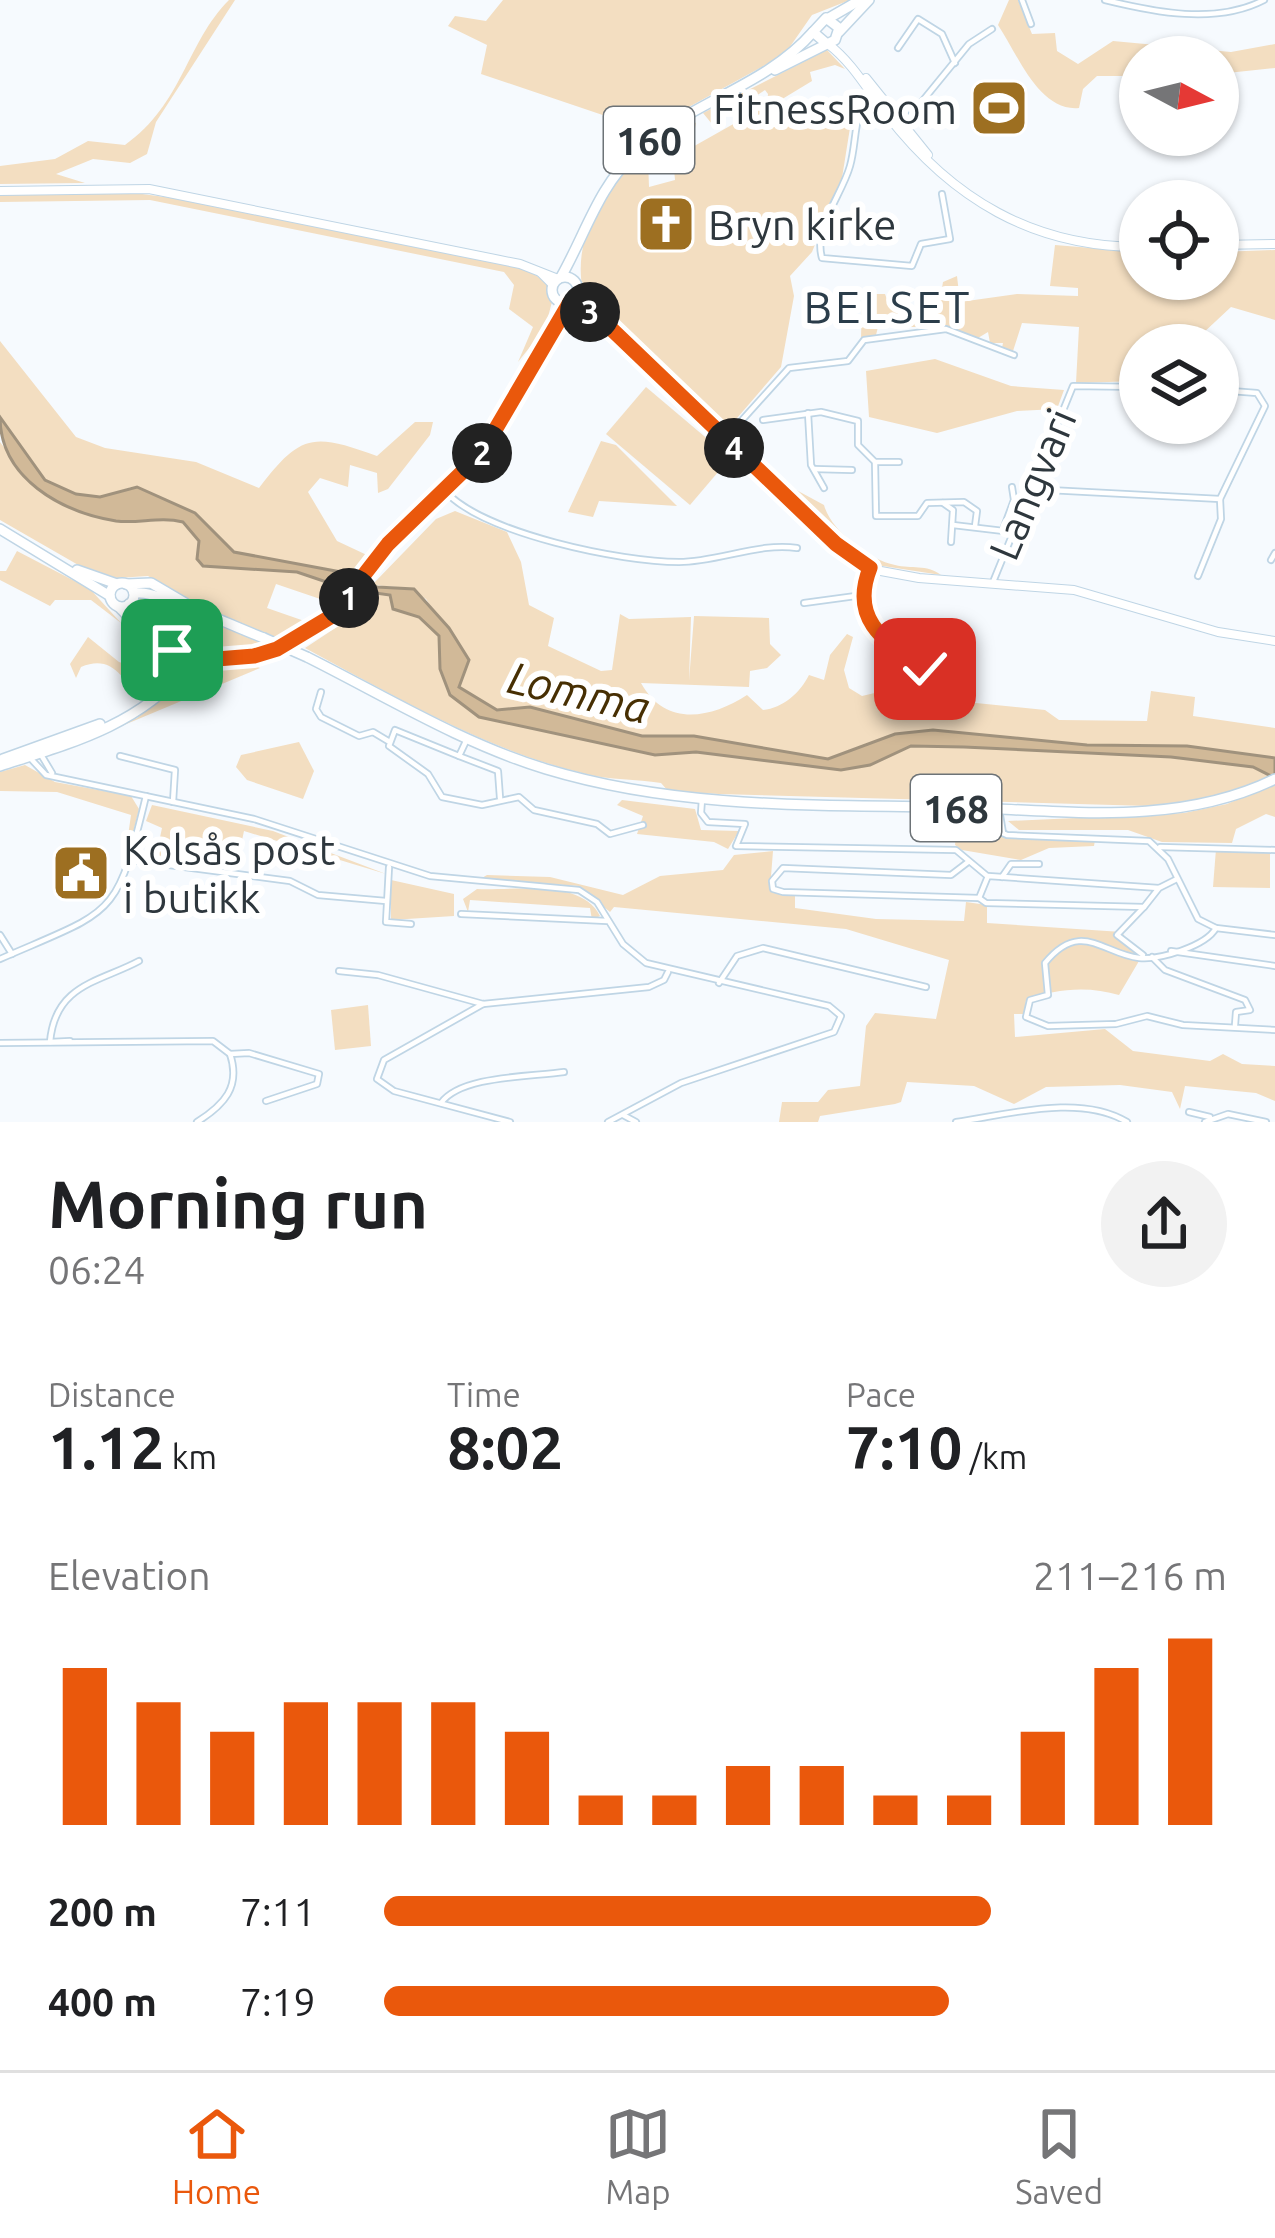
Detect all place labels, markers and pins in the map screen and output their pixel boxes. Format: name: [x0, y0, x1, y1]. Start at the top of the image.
sports icon: FitnessRoom: [968, 77, 1030, 139]
place label: FitnessRoom: [713, 85, 957, 132]
church icon: Bryn kirke: [635, 193, 697, 255]
place label: Bryn kirke: [708, 201, 896, 248]
pin: 3: [560, 282, 620, 342]
pin: 4: [704, 418, 764, 478]
pin: 2: [452, 423, 512, 483]
pin: 1: [319, 568, 379, 628]
pin: [121, 599, 223, 701]
pin: [874, 618, 976, 720]
place label: Kolsås post i butikk: [123, 826, 335, 921]
public building icon: Kolsås post i butikk: [50, 842, 112, 904]

